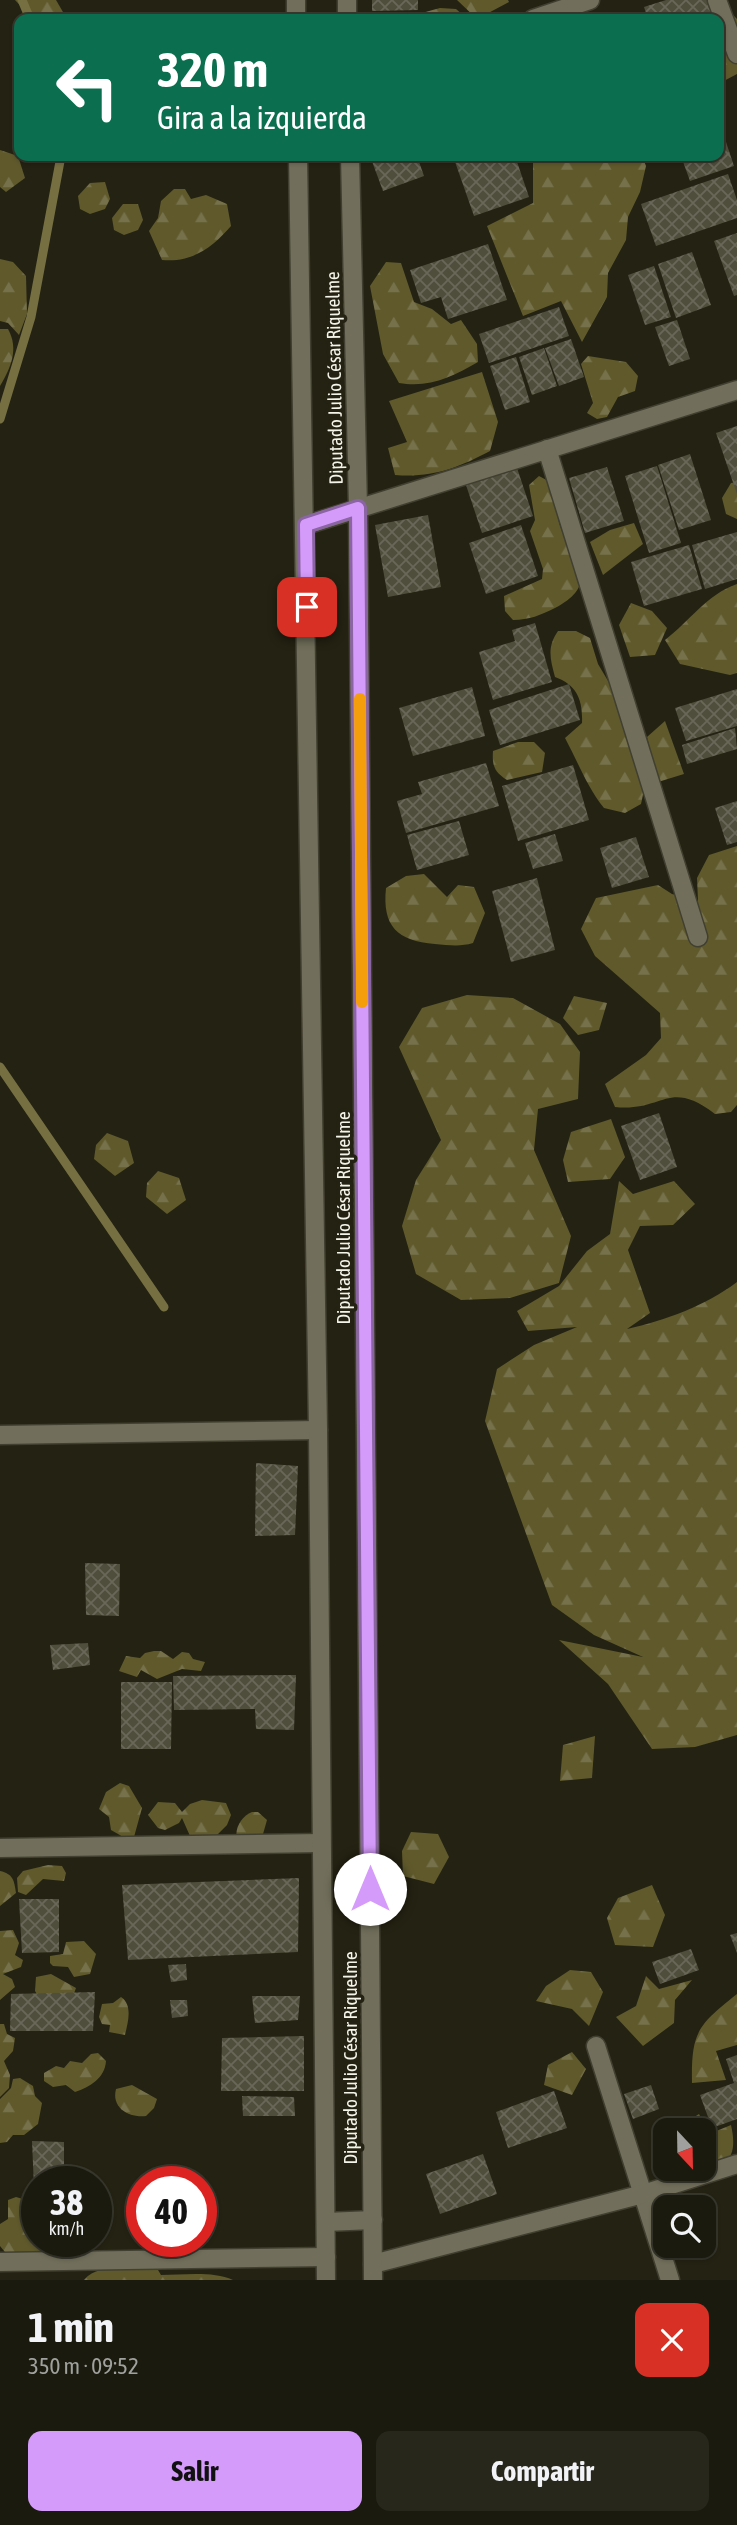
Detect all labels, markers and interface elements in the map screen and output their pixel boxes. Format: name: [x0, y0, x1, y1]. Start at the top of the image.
text: 320 m: [157, 41, 268, 97]
icon: left: [42, 42, 133, 133]
text: Gira a la izquierda: [157, 99, 367, 136]
street label: Diputado Julio César Riquelme: [321, 271, 347, 485]
pin: [277, 577, 337, 637]
icon: arrive: [288, 588, 326, 626]
street label: Diputado Julio César Riquelme: [332, 1111, 354, 1325]
position arrow: [333, 1852, 407, 1926]
street label: Diputado Julio César Riquelme: [339, 1951, 361, 2165]
north arrow: [653, 2118, 716, 2180]
map controls: [653, 2118, 716, 2258]
speed limit sign: 40: [126, 2166, 217, 2257]
text: 38: [50, 2182, 83, 2222]
button: search: [653, 2195, 716, 2258]
text: km/h: [49, 2218, 84, 2239]
text: 1 min: [28, 2303, 114, 2351]
button: close: [635, 2303, 709, 2377]
text: 350 m · 09:52: [28, 2353, 139, 2379]
button: Salir: [28, 2431, 362, 2511]
button: Compartir: [376, 2431, 709, 2511]

